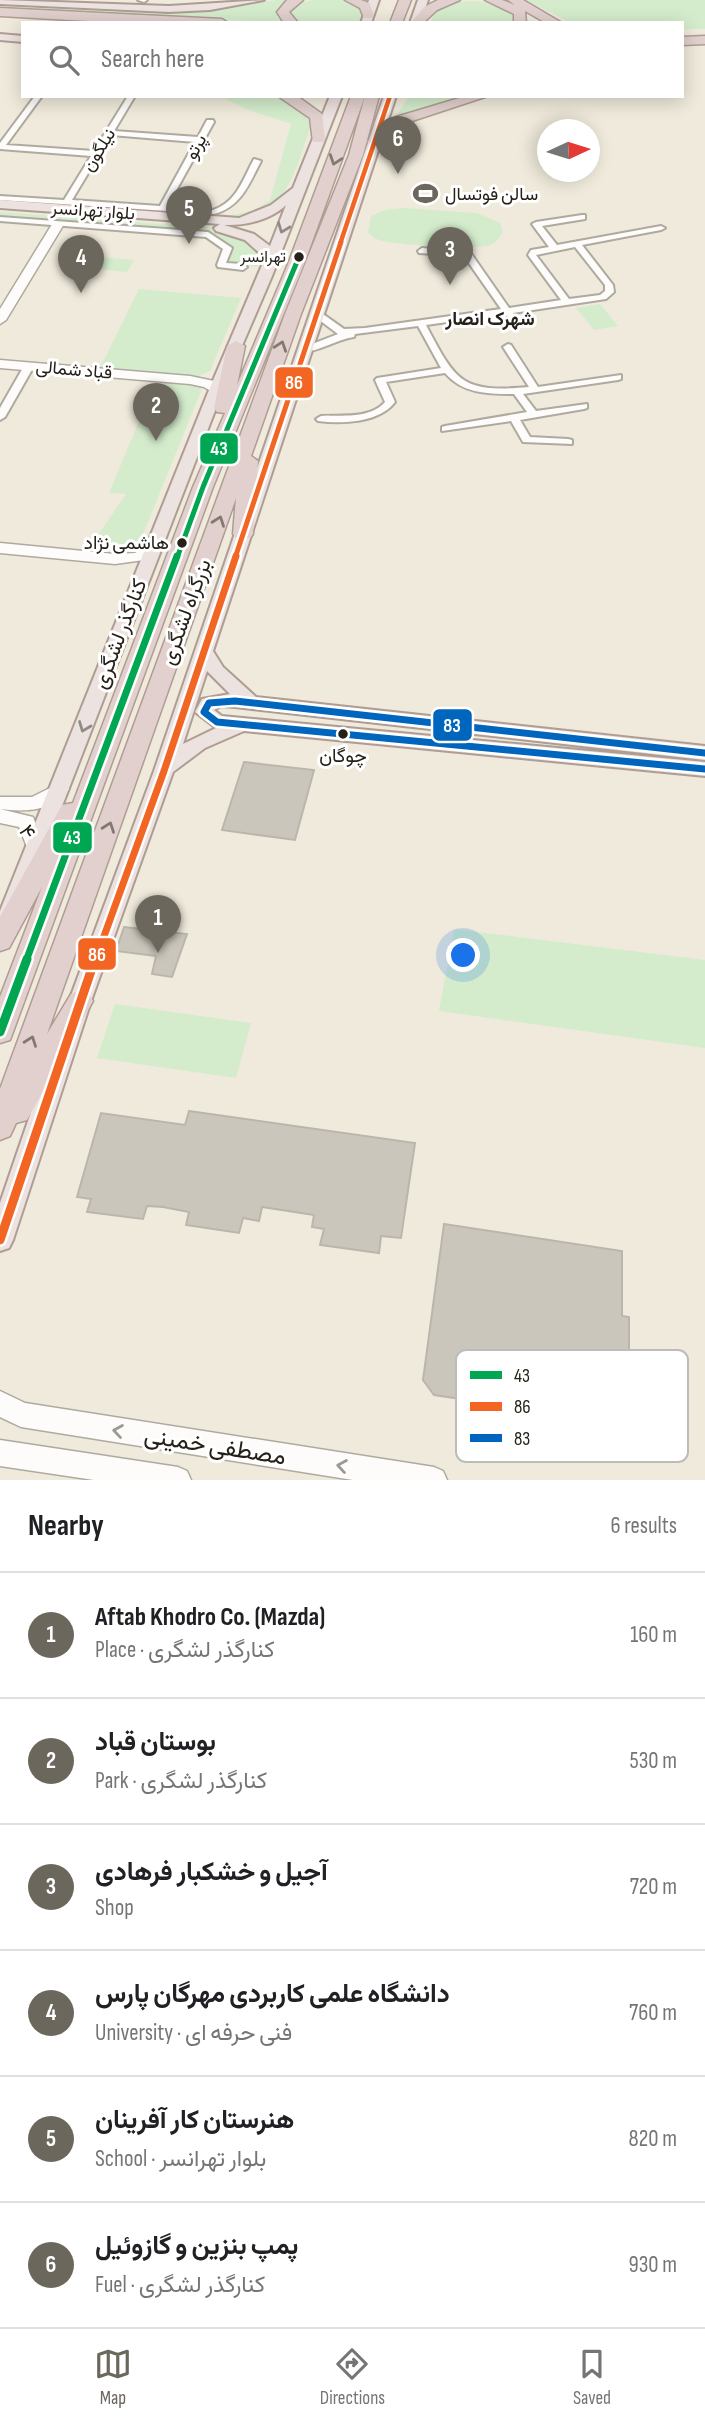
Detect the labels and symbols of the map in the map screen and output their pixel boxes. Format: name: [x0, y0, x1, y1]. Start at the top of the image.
pin: 6: [375, 116, 421, 174]
north arrow: [537, 119, 600, 182]
street label: نیلگون: [78, 125, 120, 175]
street label: پرتو: [181, 131, 212, 164]
one-way arrow: [329, 154, 343, 166]
sports icon: سالن فوتسال: [411, 180, 439, 208]
place label: سالن فوتسال: [445, 184, 538, 205]
pin: 5: [166, 186, 212, 244]
street label: بلوار تهرانسر: [49, 198, 136, 224]
one-way arrow: [277, 221, 291, 233]
pin: 3: [427, 227, 473, 285]
pin: 4: [58, 235, 104, 293]
place label: تهرانسر: [239, 248, 286, 267]
marker: تهرانسر: [292, 250, 306, 264]
district label: شهرک انصار: [444, 308, 535, 331]
one-way arrow: [273, 340, 287, 352]
street label: قباد شمالی: [35, 356, 113, 384]
line badge: 86: [274, 366, 314, 399]
text: 86: [285, 372, 303, 395]
pin: 2: [133, 383, 179, 441]
line badge: 43: [199, 432, 239, 465]
text: 43: [210, 438, 228, 461]
one-way arrow: [211, 515, 225, 528]
place label: هاشمی نژاد: [84, 532, 169, 555]
marker: هاشمی نژاد: [175, 536, 189, 550]
street label: بزرگراه لشگری: [155, 556, 217, 668]
street label: کنارگذر لشگری: [88, 576, 152, 692]
line badge: 83: [432, 708, 473, 742]
text: 83: [443, 715, 461, 738]
one-way arrow: [78, 720, 92, 732]
marker: چوگان: [336, 727, 350, 741]
place label: چوگان: [319, 745, 367, 769]
street label: ۴: [13, 820, 41, 844]
line badge: 43: [52, 821, 93, 854]
one-way arrow: [101, 822, 115, 834]
text: 43: [63, 827, 81, 850]
pin: 1: [135, 895, 181, 953]
line badge: 86: [77, 937, 117, 971]
your location: [446, 938, 480, 972]
text: 86: [88, 944, 106, 967]
one-way arrow: [23, 1036, 37, 1048]
legend: [456, 1350, 688, 1462]
text: 43: [514, 1365, 530, 1388]
text: 86: [514, 1396, 531, 1419]
street label: مصطفی خمینی: [142, 1420, 288, 1472]
one-way arrow: [112, 1423, 124, 1438]
text: 83: [514, 1428, 530, 1451]
one-way arrow: [337, 1459, 348, 1474]

